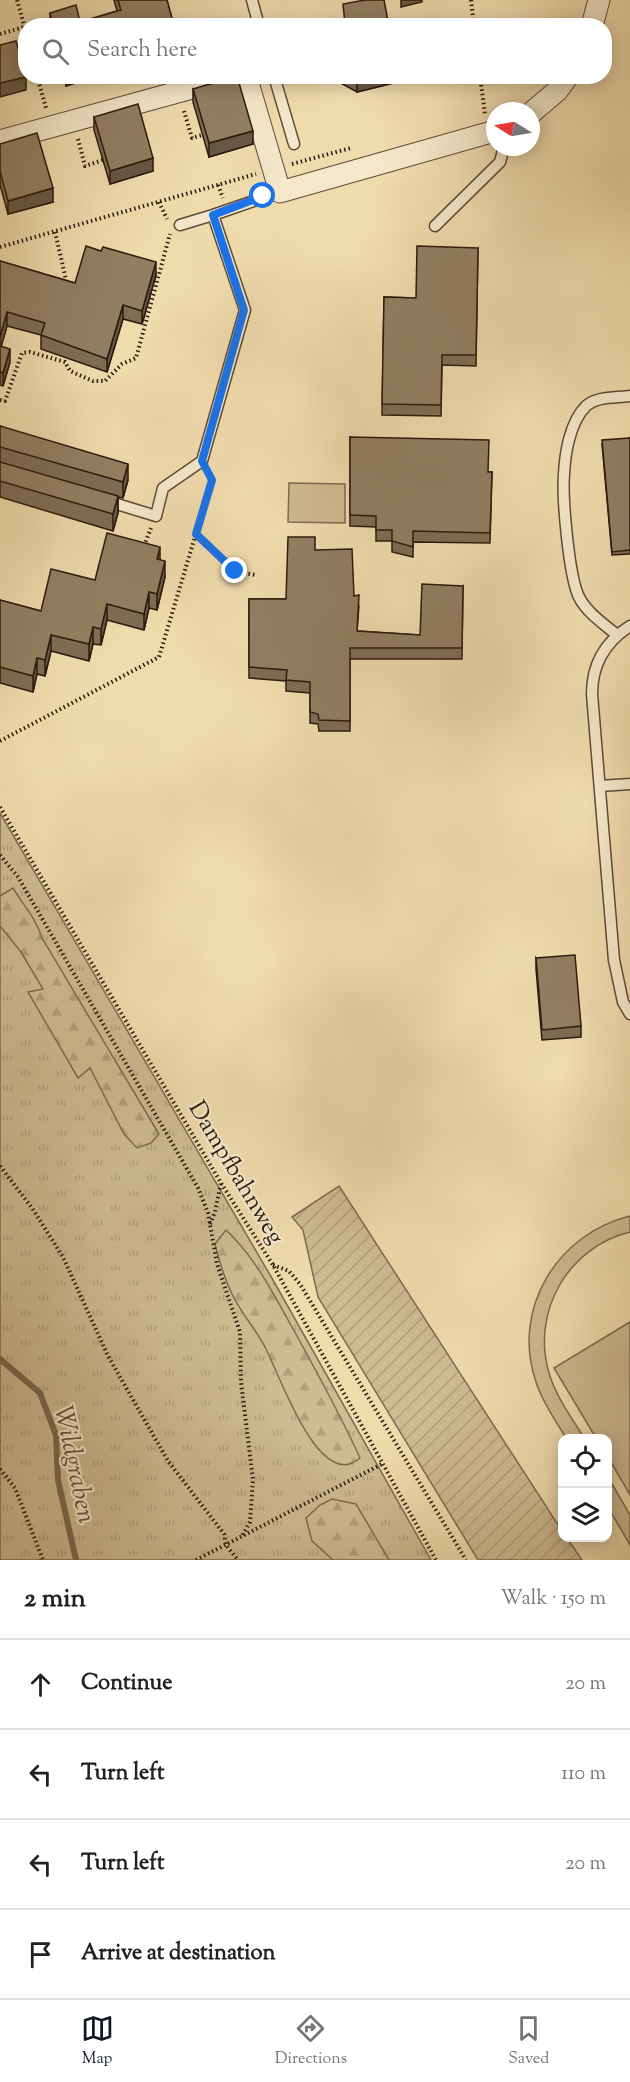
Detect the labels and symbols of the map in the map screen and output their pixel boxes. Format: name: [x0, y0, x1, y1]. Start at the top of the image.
north arrow: [486, 102, 540, 156]
route start: [249, 182, 275, 208]
route end: [221, 557, 247, 583]
street label: Dampfbahnweg: [179, 1095, 292, 1251]
water label: Wildgraben: [43, 1402, 104, 1527]

